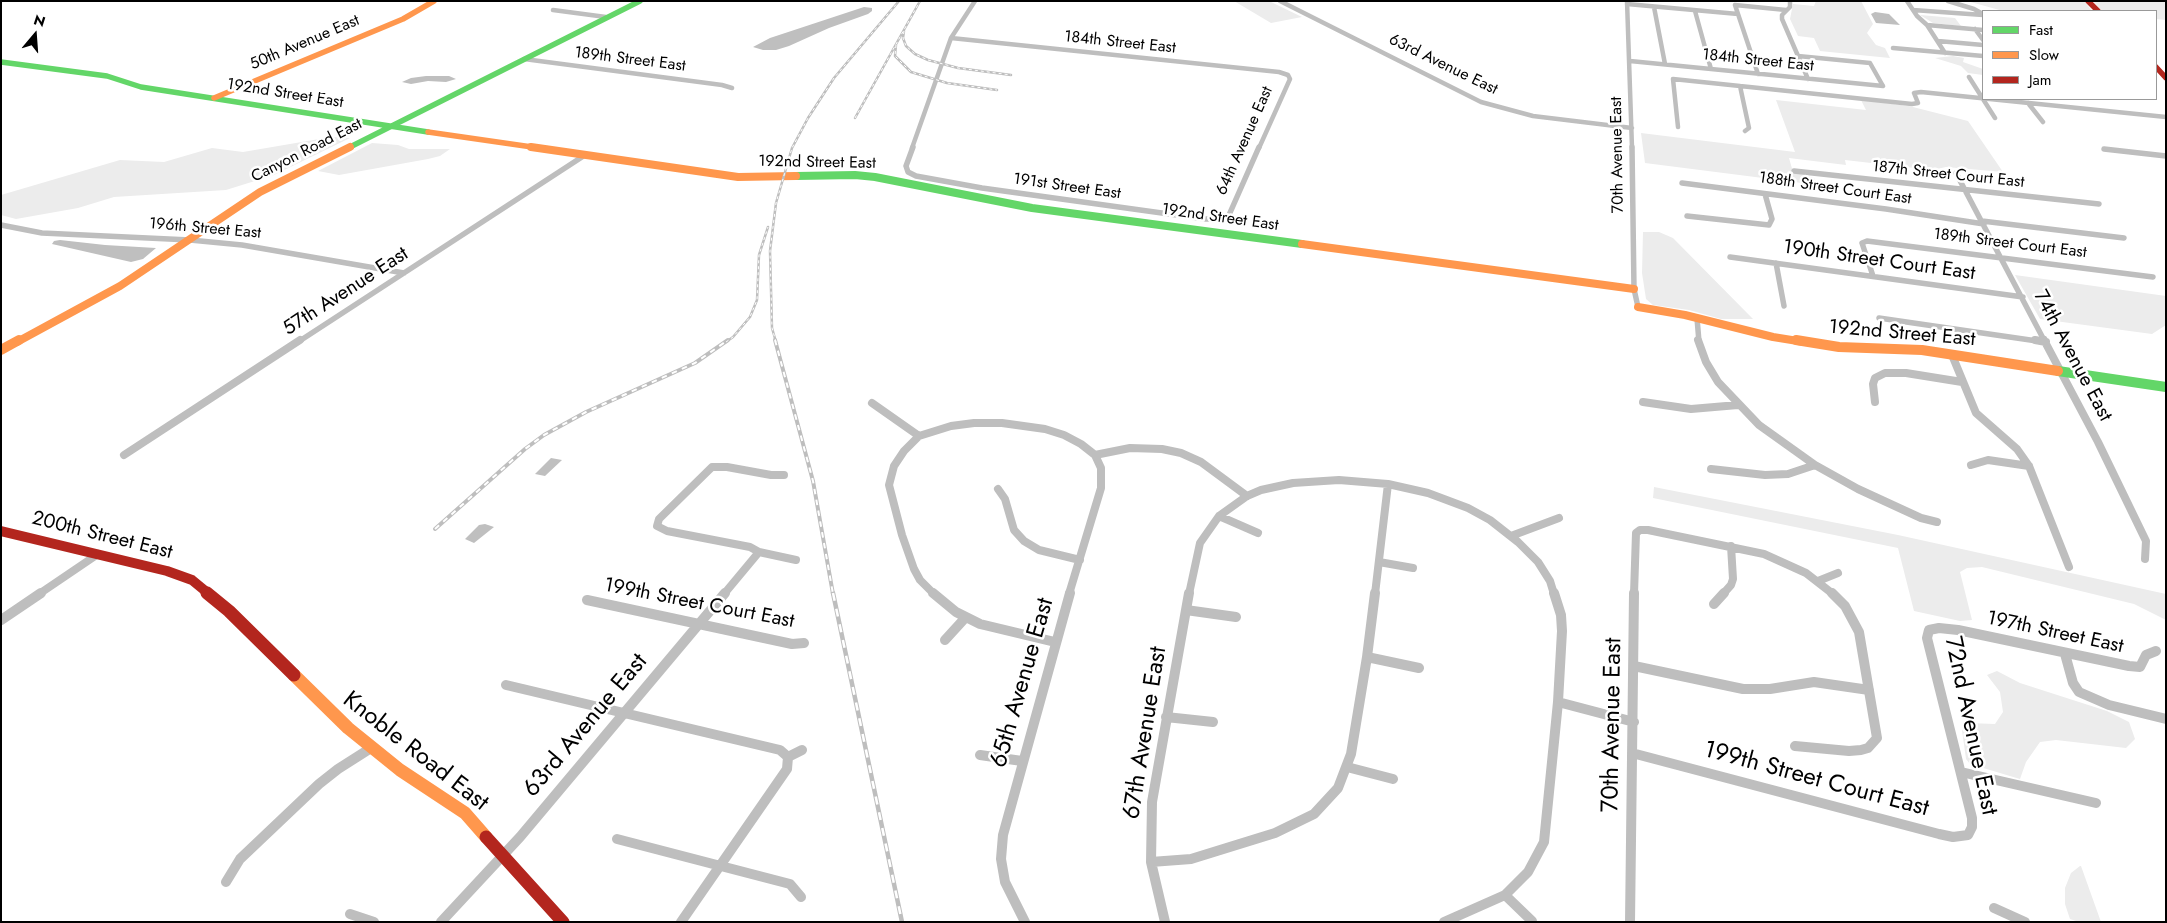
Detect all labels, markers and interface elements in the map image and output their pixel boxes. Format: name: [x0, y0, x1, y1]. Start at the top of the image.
north arrow: [10, 10, 60, 60]
text: N: [31, 10, 48, 32]
legend: [1982, 10, 2157, 100]
street label: 50th Avenue East: [247, 11, 363, 75]
text: Fast: [2029, 19, 2053, 41]
street label: 184th Street East: [1063, 28, 1177, 58]
street label: 63rd Avenue East: [1385, 30, 1501, 100]
street label: 189th Street East: [573, 44, 687, 76]
text: Slow: [2029, 44, 2059, 66]
street label: 184th Street East: [1701, 46, 1815, 76]
text: Jam: [2029, 69, 2052, 91]
street label: 192nd Street East: [225, 75, 345, 113]
street label: 64th Avenue East: [1212, 84, 1278, 198]
street label: 70th Avenue East: [1607, 97, 1629, 213]
street label: Canyon Road East: [248, 115, 366, 187]
street label: 192nd Street East: [758, 152, 876, 174]
street label: 187th Street Court East: [1871, 157, 2025, 193]
street label: 188th Street Court East: [1758, 169, 1912, 209]
street label: 191st Street East: [1012, 170, 1122, 204]
street label: 192nd Street East: [1160, 200, 1280, 236]
street label: 196th Street East: [148, 215, 262, 243]
street label: 189th Street Court East: [1932, 225, 2088, 263]
street label: 190th Street Court East: [1781, 236, 1977, 286]
street label: 57th Avenue East: [279, 242, 413, 342]
street label: 74th Avenue East: [2027, 286, 2117, 426]
street label: 192nd Street East: [1828, 316, 1976, 352]
street label: 200th Street East: [29, 507, 175, 565]
street label: 199th Street Court East: [602, 574, 796, 634]
street label: 65th Avenue East: [985, 595, 1061, 771]
street label: 197th Street East: [1985, 607, 2125, 659]
street label: 72nd Avenue East: [1937, 634, 2003, 818]
street label: 70th Avenue East: [1597, 637, 1629, 813]
street label: 67th Avenue East: [1118, 645, 1174, 821]
street label: 63rd Avenue East: [518, 648, 654, 804]
street label: Knoble Road East: [336, 686, 494, 818]
street label: 199th Street Court East: [1700, 736, 1932, 824]

